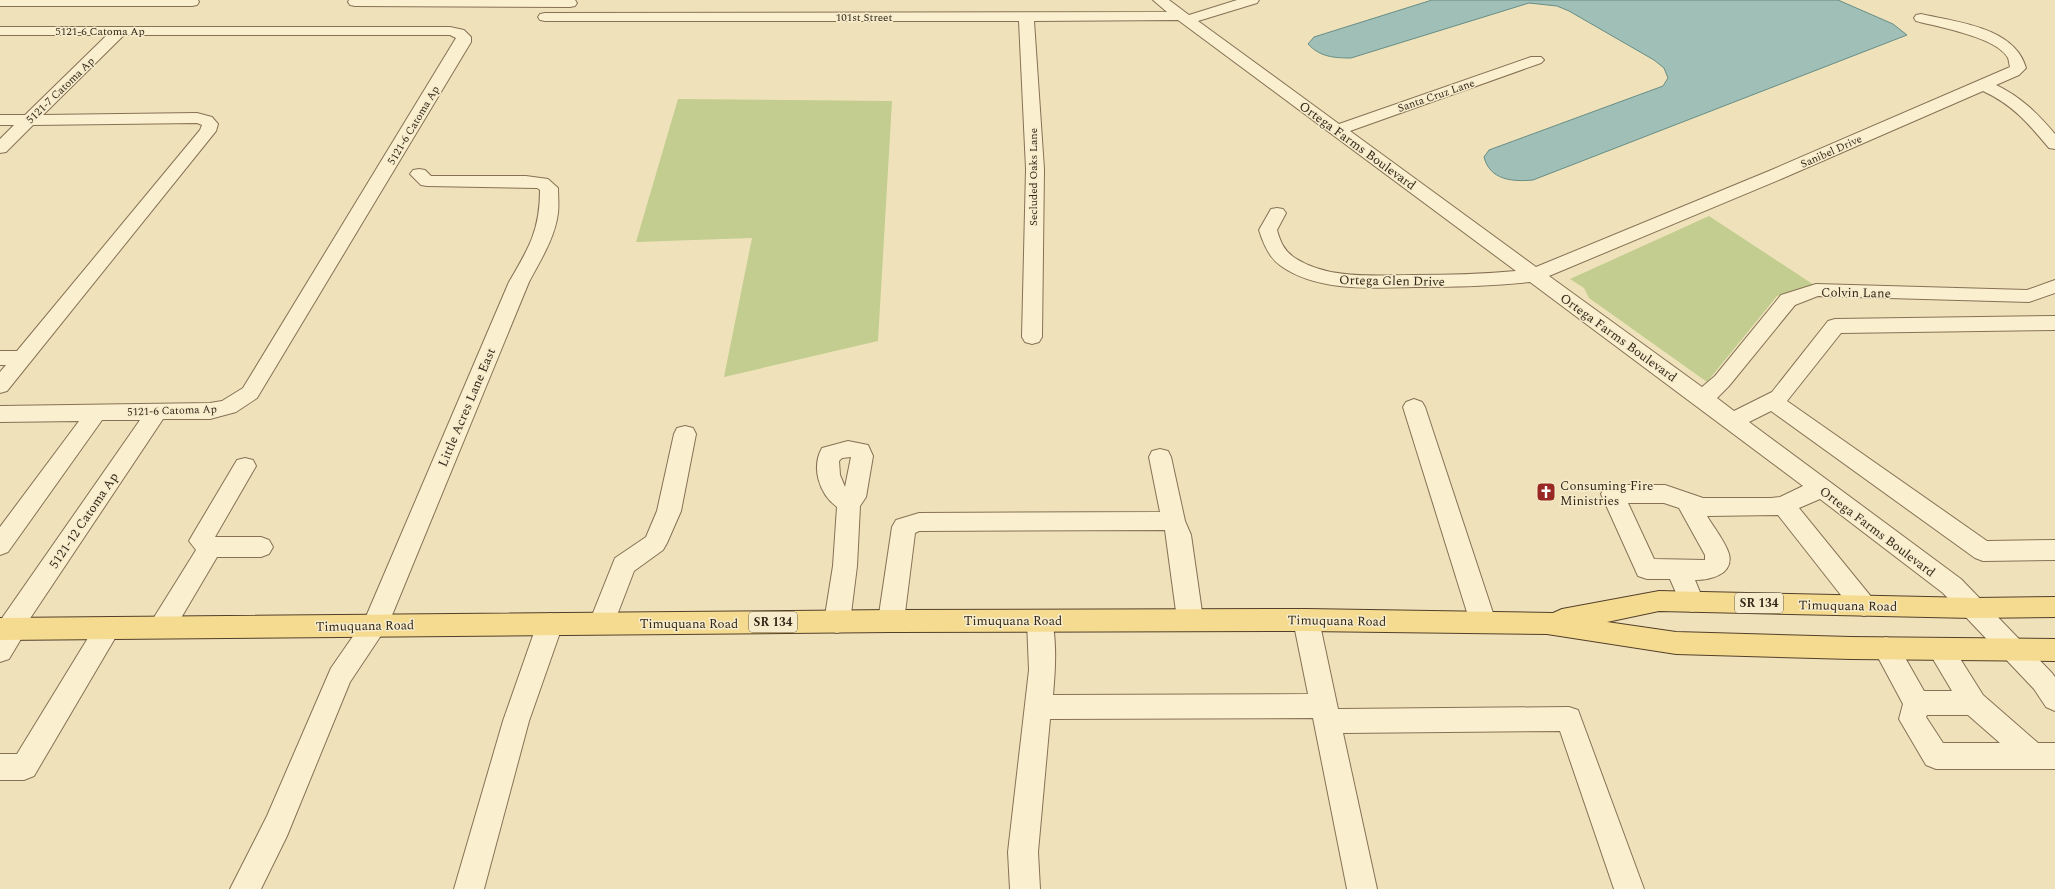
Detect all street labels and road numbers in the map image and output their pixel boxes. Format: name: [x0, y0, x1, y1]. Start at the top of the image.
street label: 101st Street: [836, 9, 892, 26]
street label: 5121-6 Catoma Ap: [55, 23, 145, 40]
street label: 5121-7 Catoma Ap: [22, 53, 98, 128]
street label: Santa Cruz Lane: [1395, 74, 1477, 117]
street label: 5121-6 Catoma Ap: [383, 82, 444, 168]
street label: Ortega Farms Boulevard: [1295, 96, 1420, 195]
street label: Secluded Oaks Lane: [1025, 128, 1042, 226]
street label: Sanibel Drive: [1798, 130, 1865, 173]
street label: Ortega Glen Drive: [1339, 270, 1445, 292]
street label: Colvin Lane: [1821, 282, 1891, 304]
street label: Ortega Farms Boulevard: [1556, 288, 1681, 387]
street label: Little Acres Lane East: [433, 344, 501, 470]
street label: 5121-6 Catoma Ap: [127, 400, 217, 421]
street label: 5121-12 Catoma Ap: [44, 468, 124, 573]
street label: Ortega Farms Boulevard: [1815, 482, 1940, 582]
road number: SR 134: [1735, 593, 1783, 613]
street label: Timuquana Road: [1799, 595, 1897, 617]
street label: Timuquana Road: [1288, 610, 1386, 632]
street label: Timuquana Road: [964, 611, 1062, 631]
road number: SR 134: [749, 612, 797, 632]
street label: Timuquana Road: [640, 614, 738, 634]
street label: Timuquana Road: [316, 615, 414, 637]

